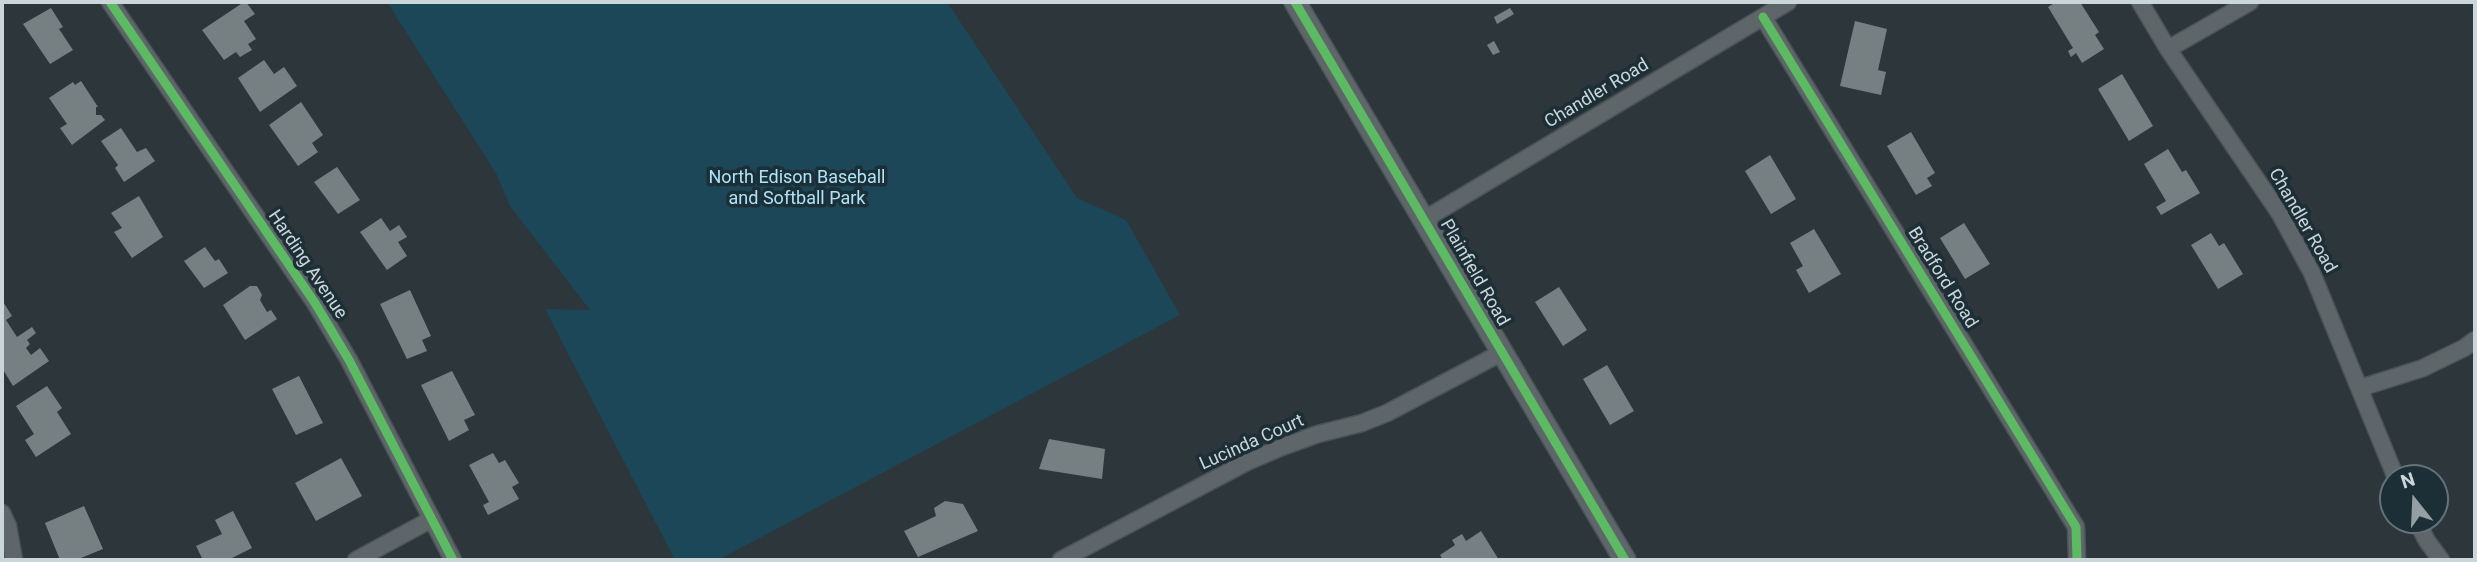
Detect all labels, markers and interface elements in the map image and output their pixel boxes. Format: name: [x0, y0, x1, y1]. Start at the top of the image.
street label: Chandler Road: [1541, 55, 1653, 133]
street label: Chandler Road: [2263, 165, 2341, 277]
park label: North Edison Baseball and Softball Park: [709, 167, 885, 210]
street label: Harding Avenue: [263, 207, 351, 323]
street label: Plainfield Road: [1435, 216, 1513, 330]
street label: Bradford Road: [1902, 223, 1982, 333]
street label: Lucinda Court: [1197, 410, 1307, 476]
north arrow: [2379, 464, 2449, 534]
text: N: [2398, 467, 2418, 493]

